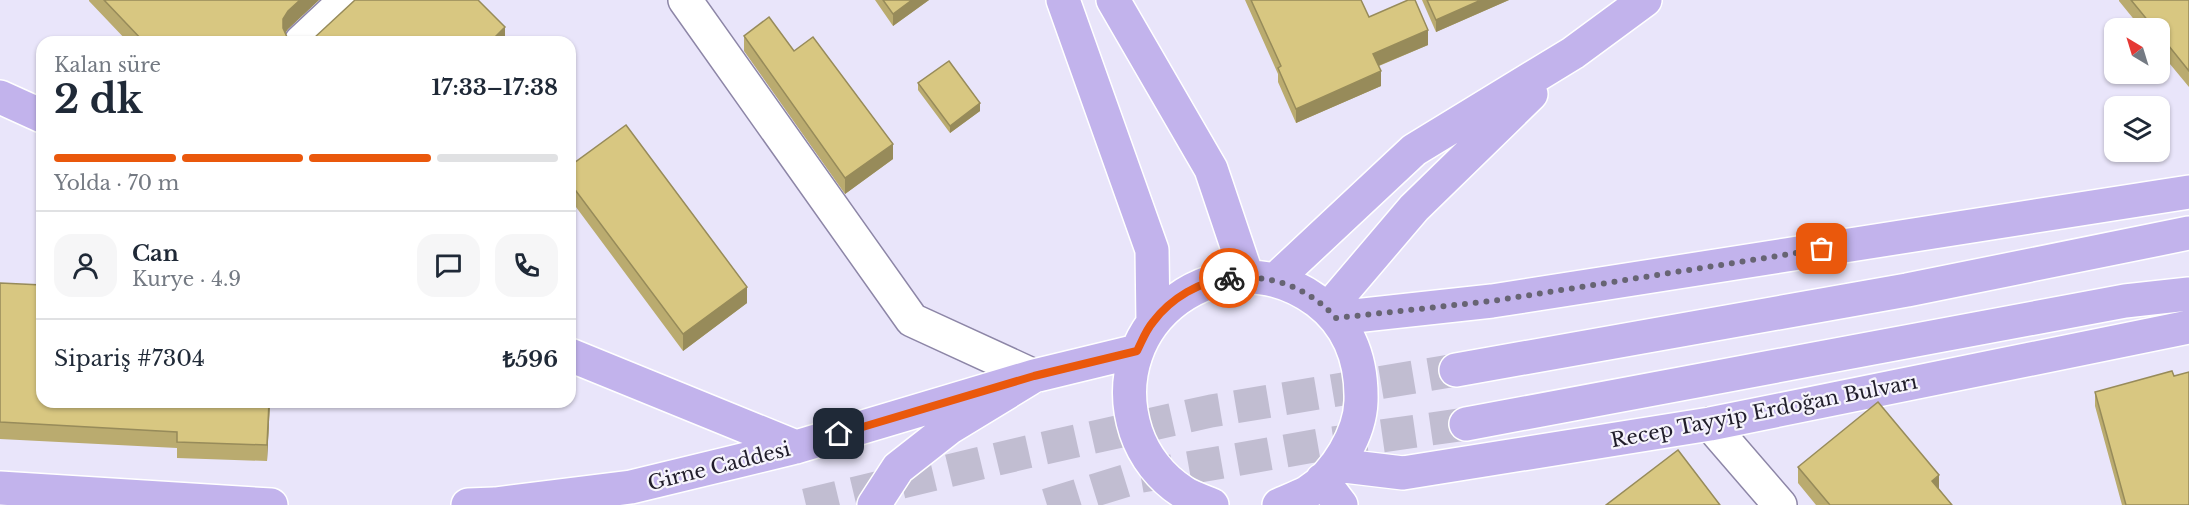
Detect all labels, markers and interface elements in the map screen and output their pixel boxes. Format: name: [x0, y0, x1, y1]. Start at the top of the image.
north arrow: [2104, 18, 2170, 84]
map controls: [2104, 18, 2170, 162]
text: Kalan süre: [54, 53, 161, 77]
text: 17:33–17:38: [432, 74, 558, 101]
text: 2 dk: [54, 75, 143, 124]
button: layers: [2104, 96, 2170, 162]
text: Yolda · 70 m: [54, 171, 179, 195]
pin: [1796, 223, 1847, 274]
icon: bag: [1805, 232, 1838, 265]
button: person: [54, 234, 117, 297]
button: chat: [417, 234, 480, 297]
button: phone: [495, 234, 558, 297]
text: Can: [132, 240, 179, 267]
courier: [1199, 248, 1259, 308]
icon: bike: [1213, 262, 1246, 295]
text: Kurye · 4.9: [132, 267, 241, 291]
text: Sipariş #7304: [54, 345, 205, 372]
text: ₺596: [503, 346, 558, 373]
street label: Recep Tayyip Erdoğan Bulvarı: [1609, 369, 1919, 453]
pin: [813, 408, 864, 459]
icon: home: [822, 417, 855, 450]
street label: Girne Caddesi: [645, 437, 793, 495]

